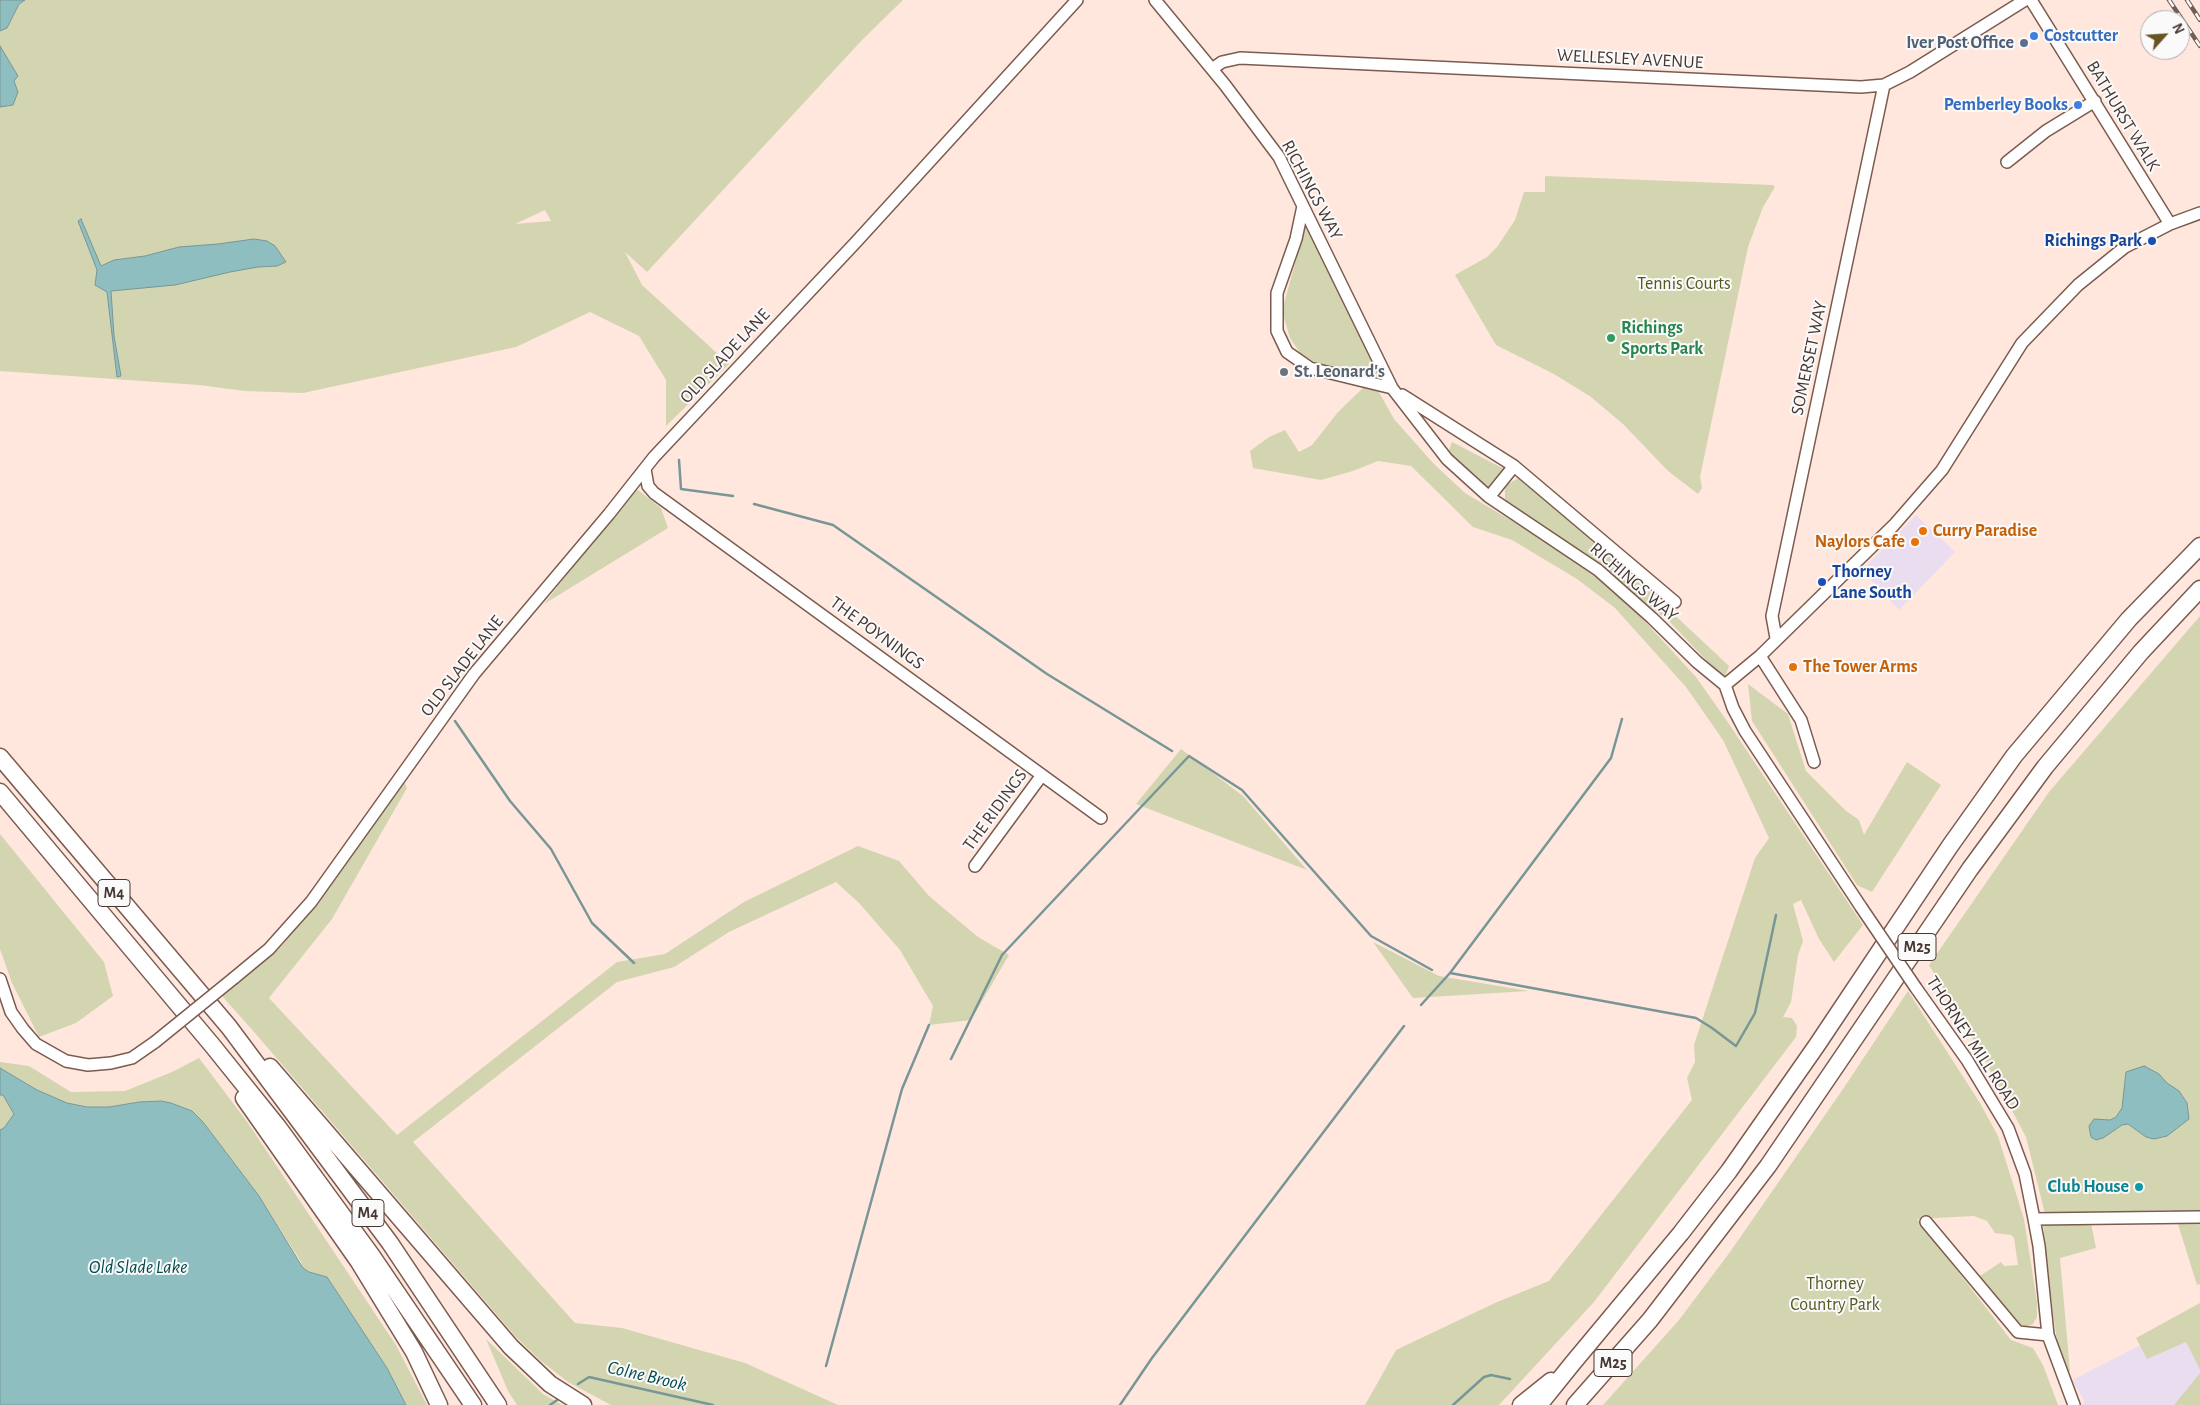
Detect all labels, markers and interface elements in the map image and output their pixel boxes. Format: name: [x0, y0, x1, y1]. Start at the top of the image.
north arrow: [2140, 10, 2190, 60]
text: N: [2169, 21, 2186, 36]
place label: Costcutter: [2044, 25, 2118, 47]
marker: Costcutter: [2028, 30, 2040, 42]
place label: Iver Post Office: [1906, 32, 2014, 54]
marker: Iver Post Office: [2018, 37, 2030, 49]
street label: WELLESLEY AVENUE: [1556, 44, 1704, 74]
street label: BATHURST WALK: [2082, 57, 2164, 175]
place label: Pemberley Books: [1944, 94, 2068, 116]
marker: Pemberley Books: [2072, 99, 2084, 111]
street label: RICHINGS WAY: [1277, 136, 1347, 244]
place label: Richings Park: [2044, 230, 2142, 252]
marker: Richings Park: [2146, 235, 2158, 247]
park label: Tennis Courts: [1637, 273, 1731, 295]
street label: SOMERSET WAY: [1786, 299, 1832, 417]
street label: OLD SLADE LANE: [675, 304, 775, 408]
place label: Richings Sports Park: [1621, 317, 1703, 359]
marker: Richings Sports Park: [1605, 332, 1617, 344]
place label: St. Leonard's: [1294, 361, 1385, 383]
marker: St. Leonard's: [1278, 366, 1290, 378]
place label: Curry Paradise: [1933, 520, 2037, 542]
marker: Curry Paradise: [1917, 525, 1929, 537]
place label: Naylors Cafe: [1815, 531, 1905, 553]
marker: Naylors Cafe: [1909, 536, 1921, 548]
street label: RICHINGS WAY: [1585, 538, 1683, 626]
place label: Thorney Lane South: [1832, 561, 1912, 604]
marker: Thorney Lane South: [1816, 576, 1828, 588]
street label: THE POYNINGS: [826, 592, 928, 674]
street label: OLD SLADE LANE: [416, 611, 508, 721]
place label: The Tower Arms: [1803, 656, 1918, 678]
marker: The Tower Arms: [1787, 661, 1799, 673]
street label: THE RIDINGS: [958, 765, 1032, 855]
road number: M4: [98, 880, 130, 906]
road number: M25: [1898, 934, 1936, 960]
street label: THORNEY MILL ROAD: [1922, 972, 2024, 1114]
place label: Club House: [2047, 1176, 2129, 1198]
marker: Club House: [2133, 1181, 2145, 1193]
road number: M4: [352, 1200, 384, 1226]
water label: Old Slade Lake: [89, 1256, 187, 1278]
park label: Thorney Country Park: [1790, 1273, 1880, 1316]
road number: M25: [1594, 1350, 1632, 1376]
water label: Colne Brook: [605, 1356, 689, 1396]

